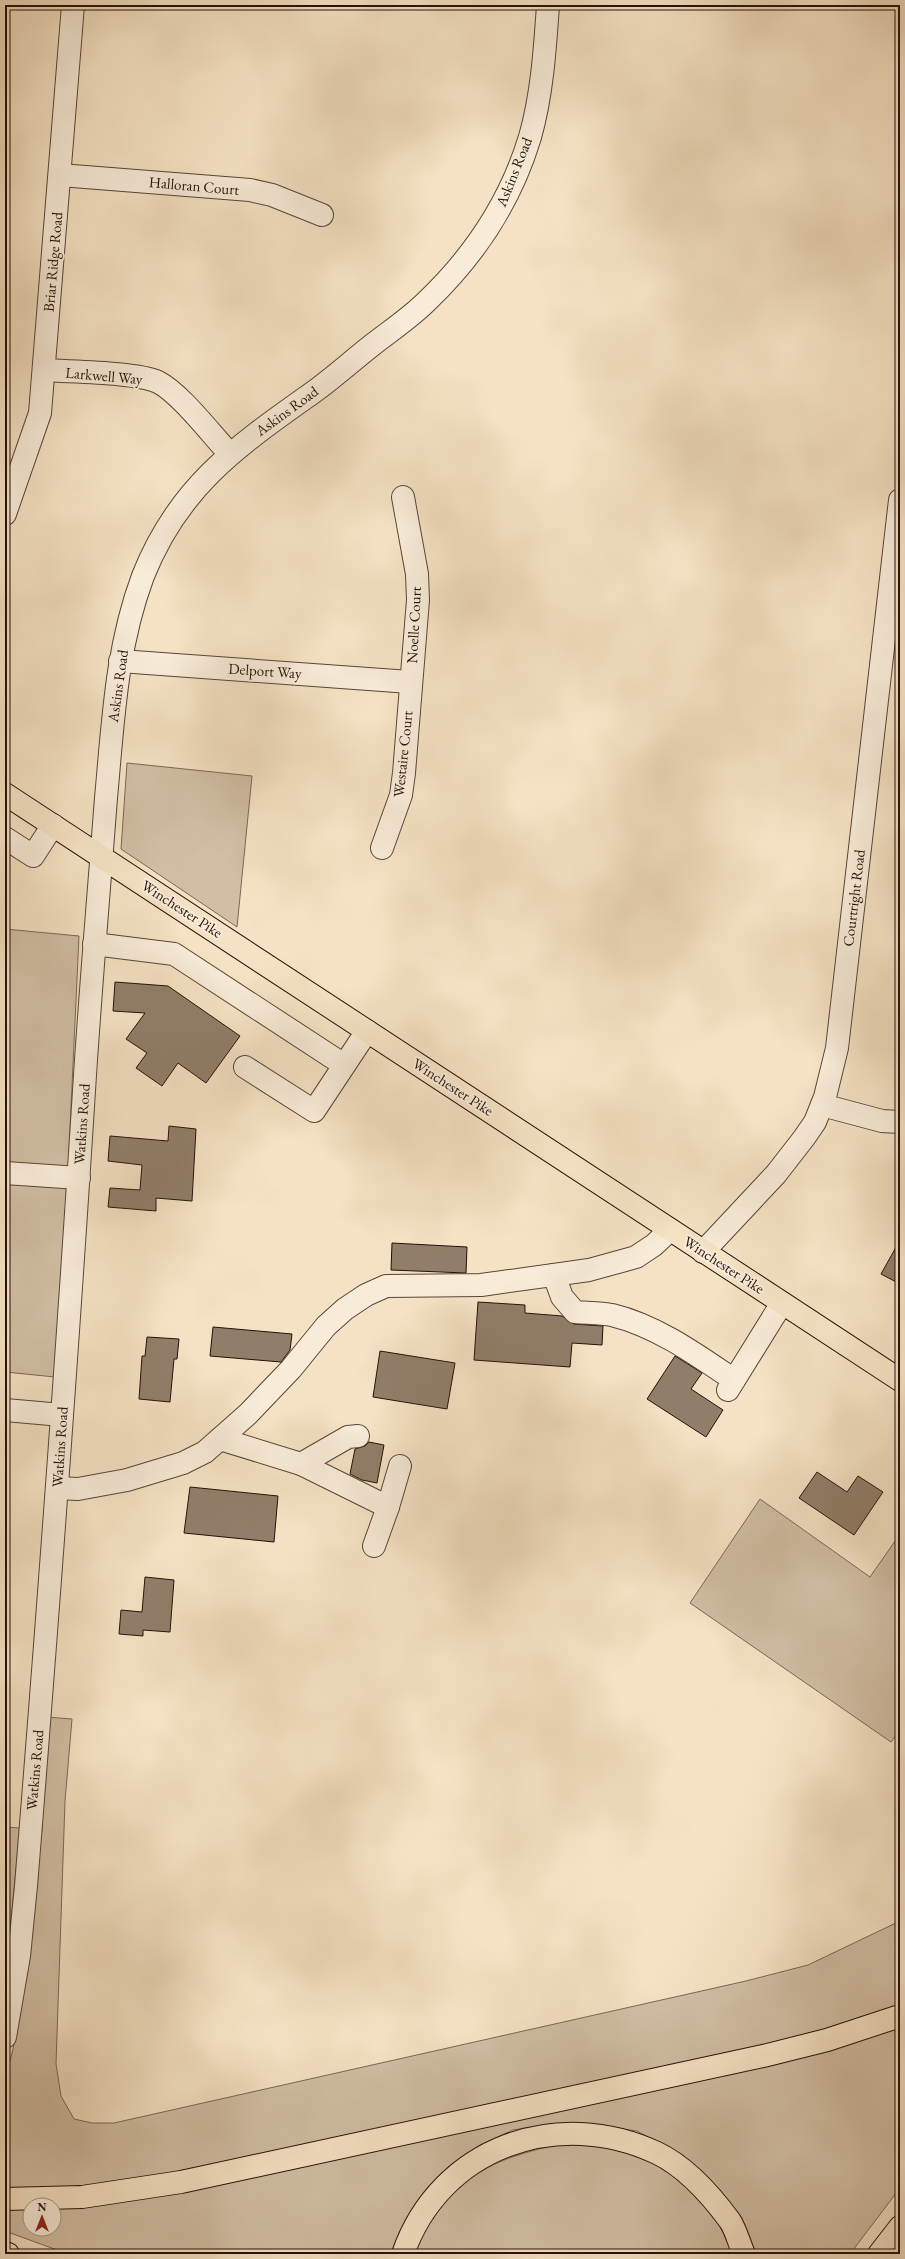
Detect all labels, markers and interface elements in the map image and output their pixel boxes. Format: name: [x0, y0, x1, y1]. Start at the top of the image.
street label: Askins Road: [491, 134, 536, 210]
street label: Halloran Court: [148, 172, 240, 199]
street label: Briar Ridge Road: [39, 211, 66, 313]
street label: Larkwell Way: [65, 363, 144, 388]
street label: Askins Road: [251, 381, 322, 440]
street label: Noelle Court: [402, 586, 425, 664]
street label: Askins Road: [103, 648, 132, 724]
street label: Delport Way: [228, 658, 303, 683]
street label: Westaire Court: [389, 709, 417, 798]
street label: Courtright Road: [838, 848, 869, 948]
street label: Winchester Pike: [138, 875, 227, 942]
street label: Winchester Pike: [409, 1053, 498, 1120]
street label: Watkins Road: [69, 1083, 94, 1165]
street label: Winchester Pike: [680, 1231, 769, 1298]
street label: Watkins Road: [47, 1406, 72, 1488]
street label: Watkins Road: [22, 1728, 48, 1811]
north arrow: [22, 2197, 62, 2237]
text: N: [38, 2200, 47, 2214]

